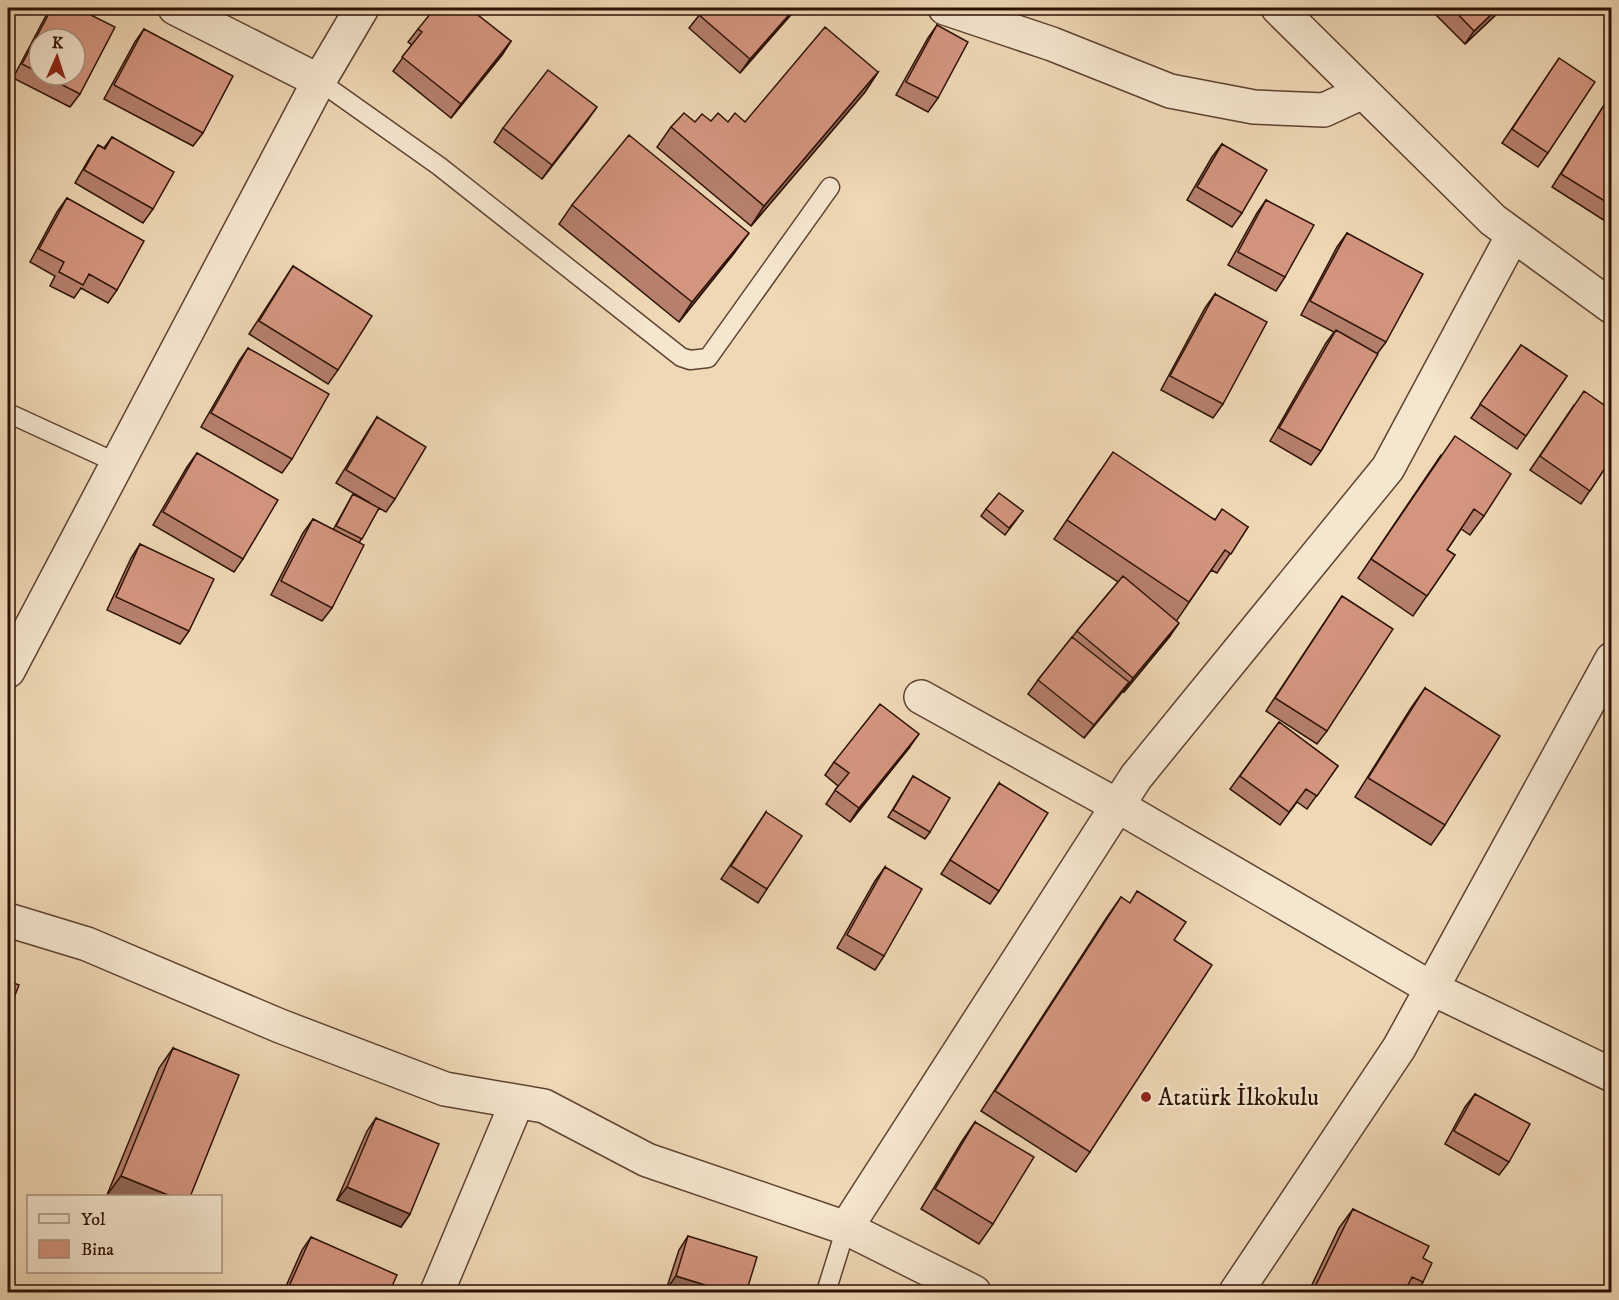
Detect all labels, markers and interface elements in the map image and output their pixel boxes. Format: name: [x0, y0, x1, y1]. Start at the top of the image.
north arrow: [27, 27, 87, 87]
text: K: [52, 33, 65, 53]
place label: Atatürk İlkokulu: [1158, 1082, 1319, 1113]
marker: Atatürk İlkokulu: [1139, 1090, 1153, 1104]
legend: [27, 1195, 222, 1273]
text: Yol: [81, 1209, 106, 1231]
text: Bina: [81, 1239, 114, 1261]

